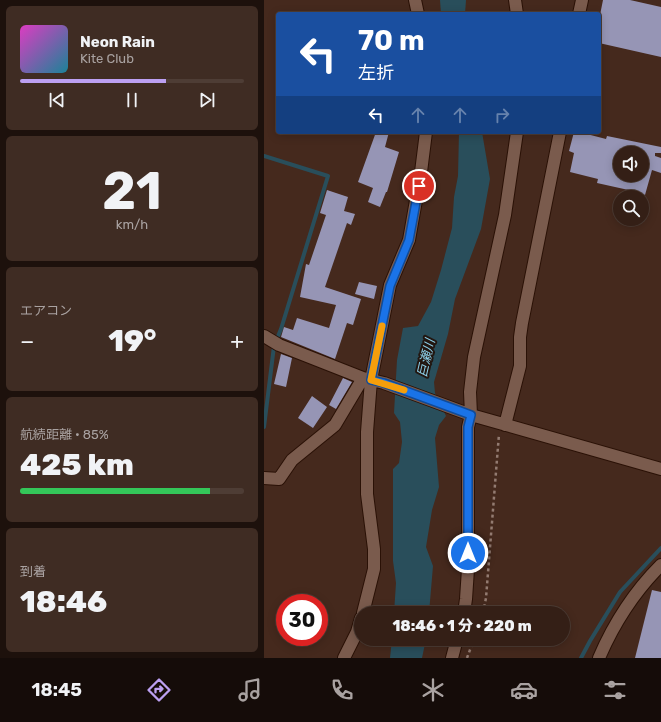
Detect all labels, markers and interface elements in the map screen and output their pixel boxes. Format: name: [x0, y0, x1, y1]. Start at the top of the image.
text: 70 m: [358, 24, 425, 57]
icon: left: [292, 28, 344, 80]
text: Neon Rain: [80, 33, 155, 51]
text: Kite Club: [80, 51, 134, 66]
text: 左折: [358, 62, 394, 84]
icon: previous: [46, 89, 68, 111]
icon: pause: [121, 89, 143, 111]
icon: next: [196, 89, 218, 111]
icon: left: [365, 104, 387, 126]
icon: ahead: [407, 104, 429, 126]
icon: ahead: [449, 104, 471, 126]
icon: right: [491, 104, 513, 126]
map controls: [613, 146, 649, 226]
button: sound: [613, 146, 649, 182]
text: 21: [102, 160, 162, 222]
pin: [402, 169, 436, 203]
icon: arrive: [408, 175, 430, 197]
button: search: [613, 190, 649, 226]
text: km/h: [116, 217, 148, 232]
text: エアコン: [20, 303, 72, 318]
text: 19°: [108, 323, 156, 359]
text: −: [20, 328, 34, 355]
text: +: [230, 328, 244, 355]
water label: 巨瀬川: [414, 335, 438, 379]
text: 航続距離 · 85%: [20, 427, 109, 442]
text: 425 km: [20, 447, 134, 483]
position arrow: [447, 532, 489, 574]
text: 到着: [20, 564, 46, 579]
text: 18:46: [20, 584, 107, 620]
speed limit sign: 30: [276, 594, 328, 646]
text: 18:46 · 1 分 · 220 m: [392, 617, 532, 635]
icon: directions: [145, 676, 173, 704]
icon: music: [236, 676, 264, 704]
icon: phone: [328, 676, 356, 704]
icon: climate: [419, 676, 447, 704]
icon: car: [510, 676, 538, 704]
icon: filters: [601, 676, 629, 704]
text: 18:45: [32, 679, 82, 701]

